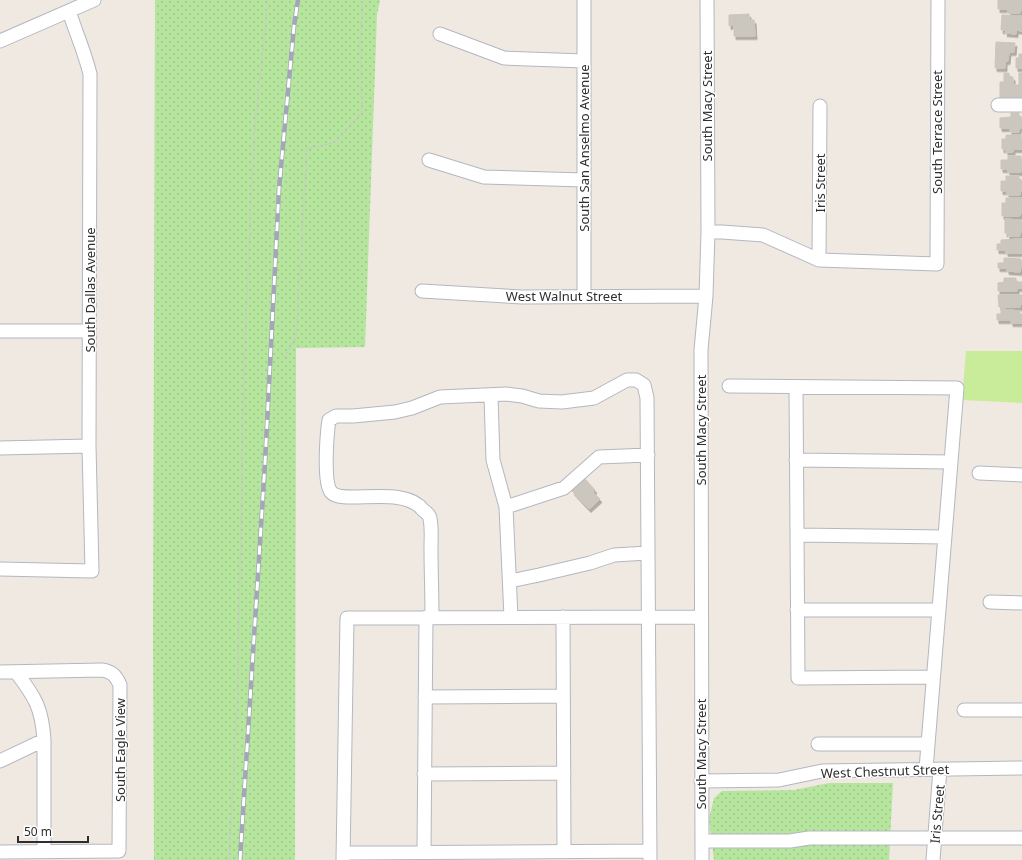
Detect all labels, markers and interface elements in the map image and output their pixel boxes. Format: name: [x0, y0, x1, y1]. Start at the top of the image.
street label: South Macy Street: [698, 50, 716, 161]
street label: South San Anselmo Avenue: [575, 64, 593, 232]
street label: South Terrace Street: [928, 70, 946, 194]
street label: Iris Street: [811, 153, 829, 213]
street label: South Dallas Avenue: [81, 227, 99, 353]
street label: West Walnut Street: [506, 287, 622, 305]
street label: South Macy Street: [692, 374, 710, 485]
street label: South Eagle View: [111, 697, 129, 802]
street label: South Macy Street: [692, 698, 710, 809]
street label: West Chestnut Street: [821, 760, 950, 782]
street label: Iris Street: [925, 784, 949, 844]
scale bar: [18, 818, 88, 844]
text: 50 m: [24, 823, 52, 840]

